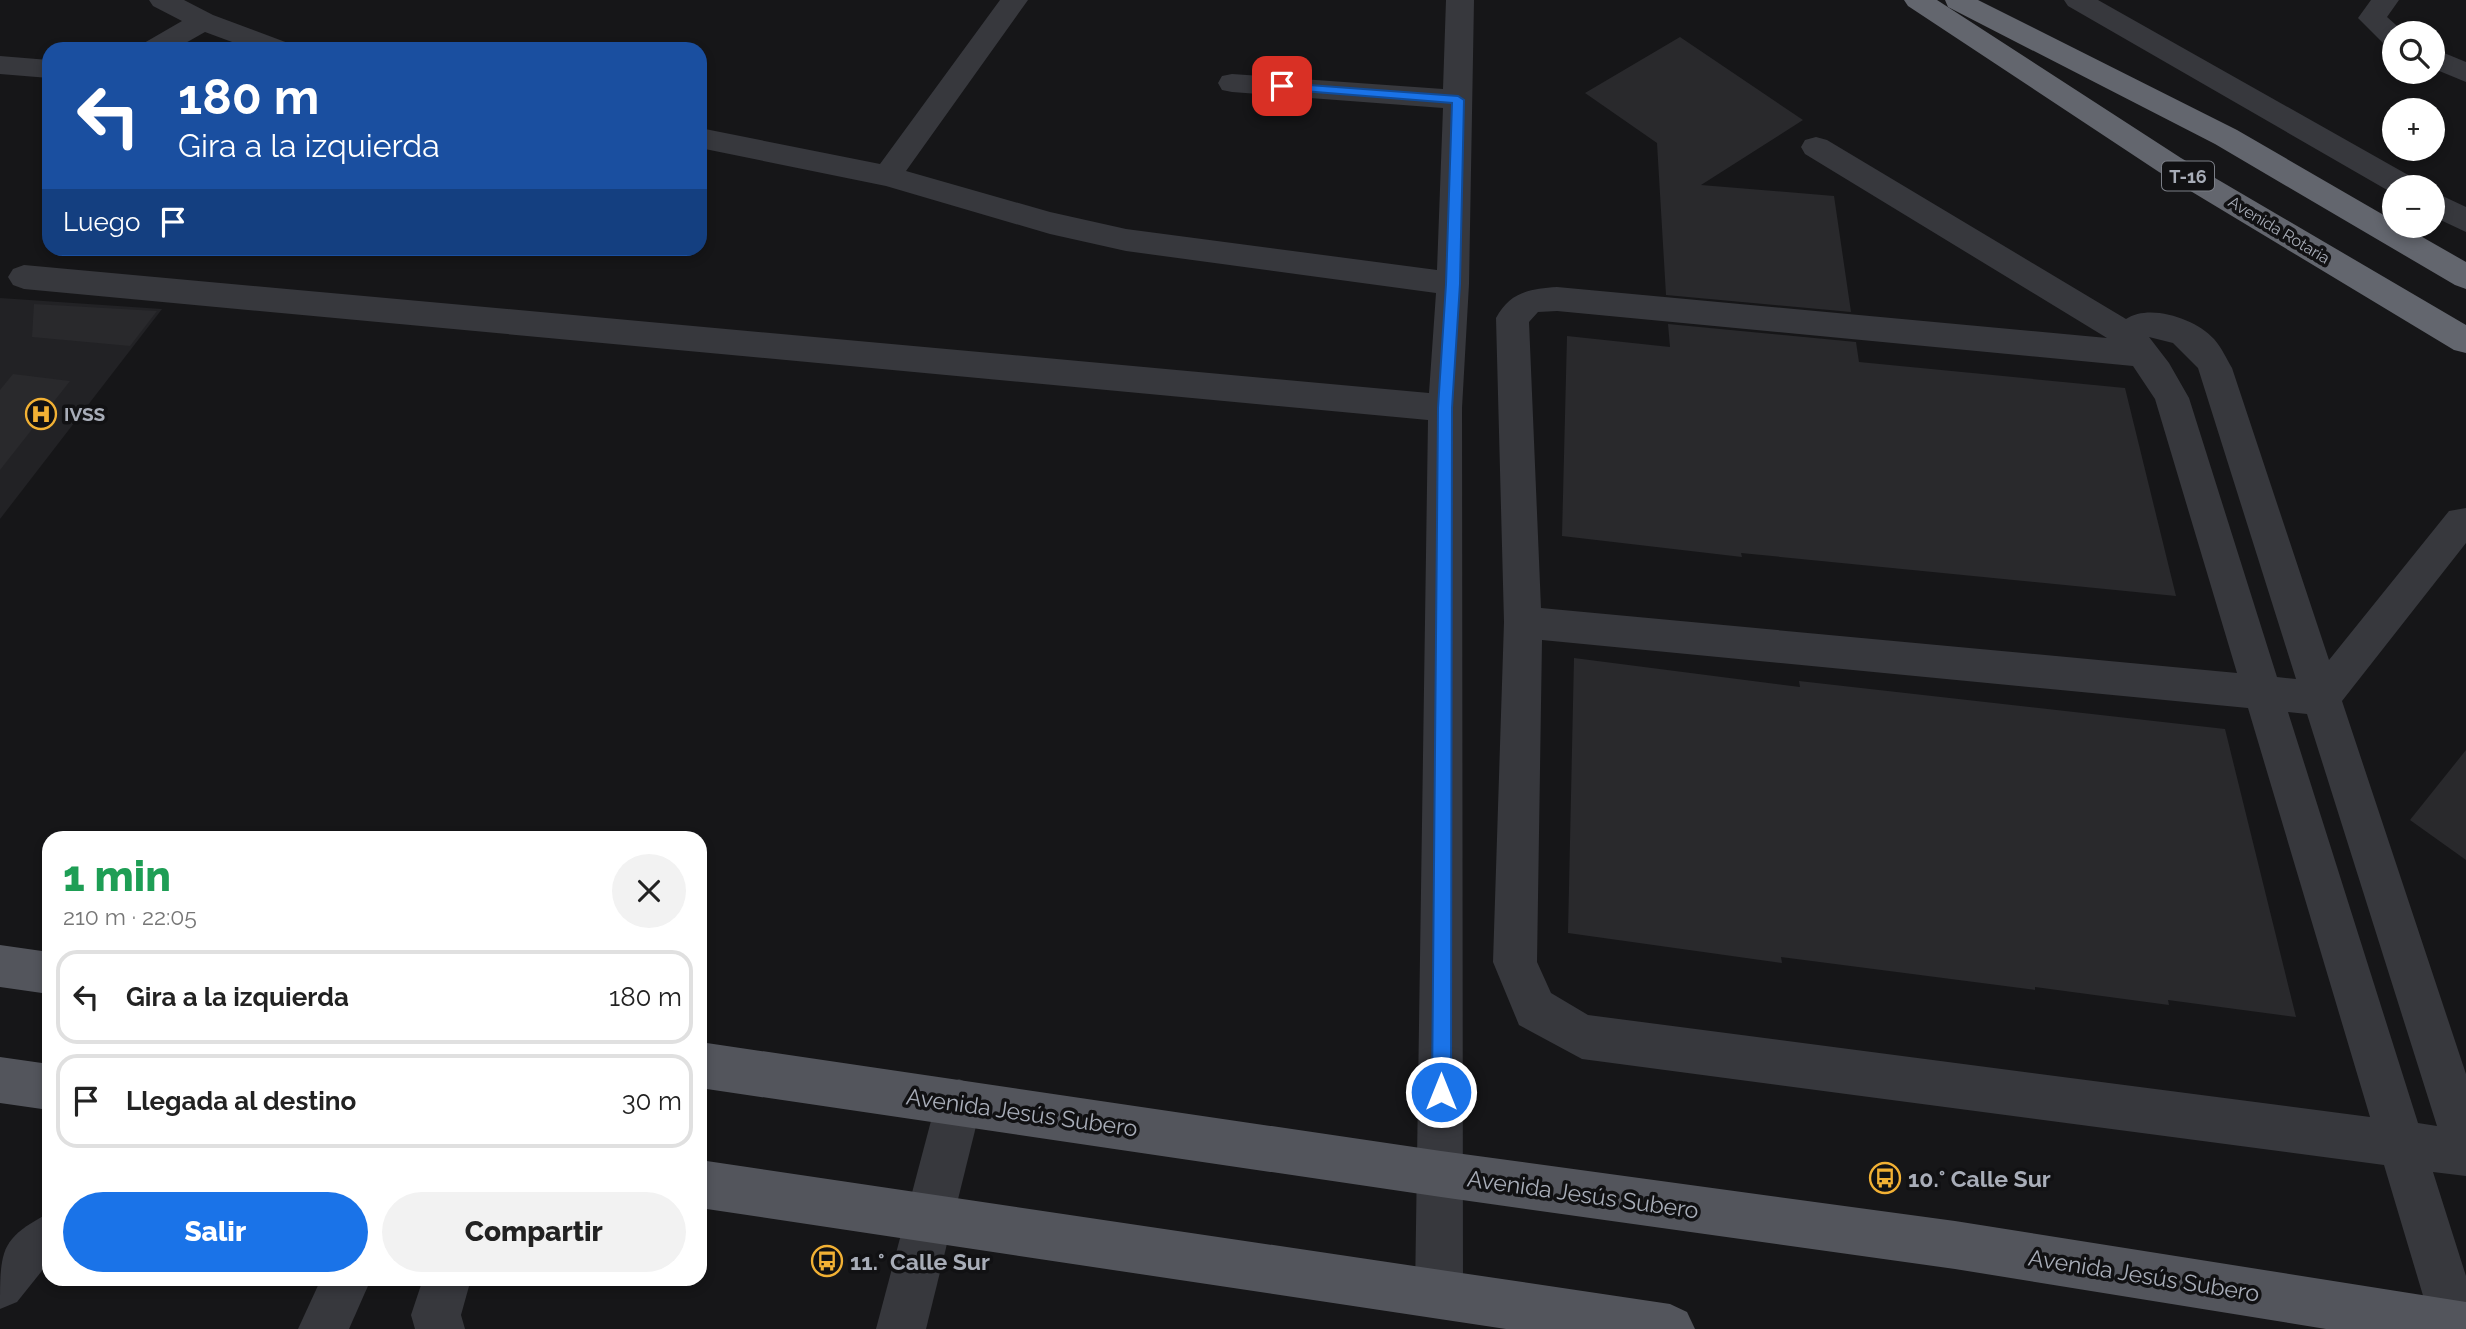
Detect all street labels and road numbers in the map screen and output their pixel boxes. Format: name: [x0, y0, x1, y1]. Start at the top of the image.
road number: T-16: [2162, 162, 2214, 190]
street label: Avenida Rotaria: [2225, 192, 2333, 268]
street label: Avenida Jesús Subero: [905, 1082, 1139, 1142]
street label: Avenida Jesús Subero: [1466, 1164, 1700, 1224]
street label: Avenida Jesús Subero: [2027, 1243, 2261, 1307]

